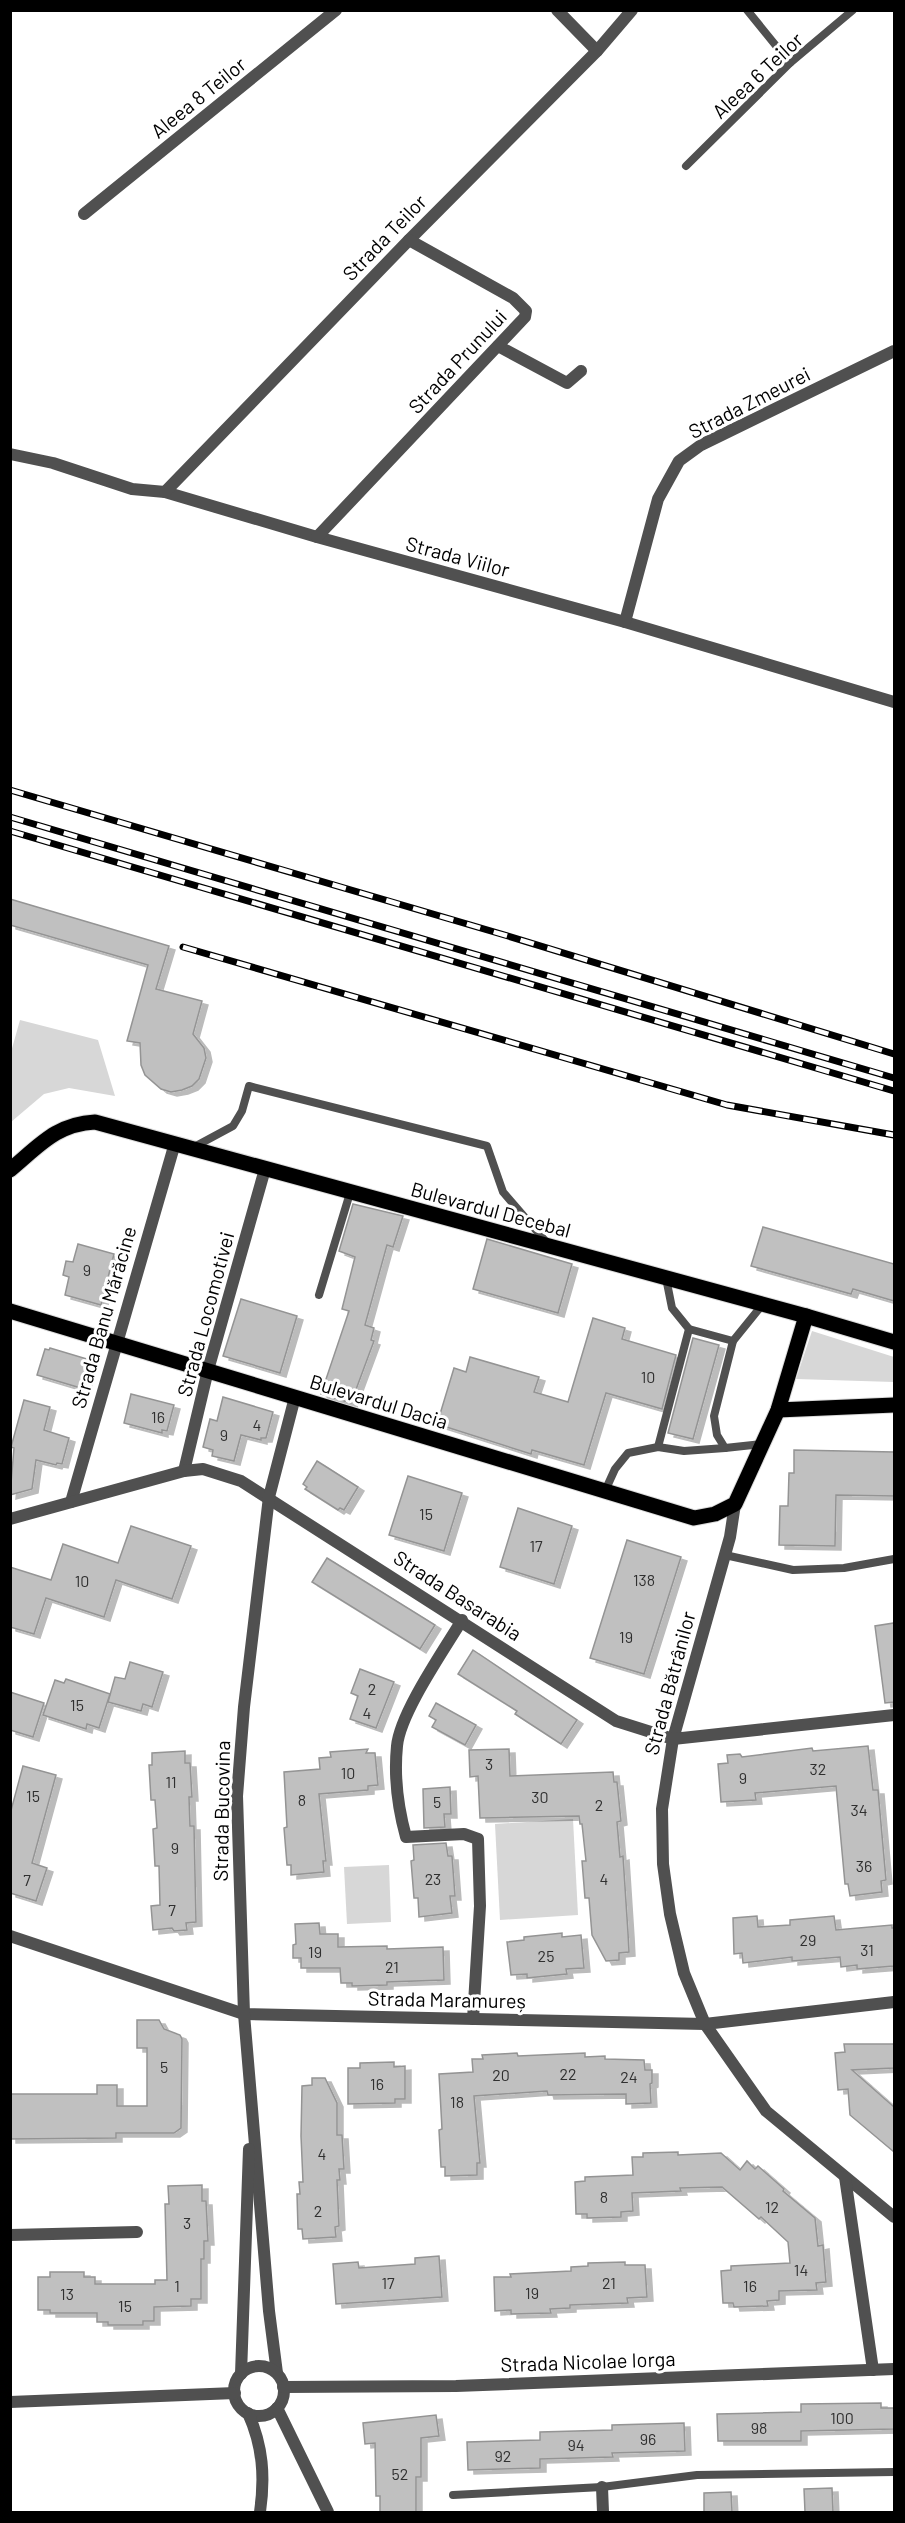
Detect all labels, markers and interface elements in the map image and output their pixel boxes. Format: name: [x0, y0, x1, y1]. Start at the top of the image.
street label: Aleea 6 Teilor: [707, 27, 807, 123]
street label: Aleea 8 Teilor: [146, 51, 250, 143]
street label: Strada Teilor: [337, 189, 431, 285]
street label: Strada Prunului: [403, 304, 511, 418]
street label: Strada Zmeurei: [684, 361, 814, 443]
street label: Strada Viilor: [404, 531, 512, 581]
street label: Bulevardul Decebal: [408, 1176, 574, 1242]
street label: Strada Banu Mărăcine: [66, 1223, 140, 1411]
street label: Strada Locomotivei: [171, 1229, 239, 1399]
house number: 9: [83, 1260, 91, 1279]
house number: 10: [641, 1367, 655, 1386]
street label: Bulevardul Dacia: [307, 1369, 451, 1433]
house number: 16: [151, 1407, 165, 1426]
house number: 4: [253, 1415, 261, 1434]
house number: 9: [220, 1425, 228, 1444]
house number: 15: [419, 1504, 433, 1523]
house number: 17: [529, 1536, 543, 1555]
street label: Strada Basarabia: [390, 1545, 526, 1645]
house number: 138: [633, 1570, 655, 1589]
house number: 10: [75, 1571, 89, 1590]
street label: Strada Bătrânilor: [638, 1609, 700, 1757]
house number: 19: [619, 1627, 633, 1646]
house number: 2: [368, 1679, 376, 1698]
house number: 15: [70, 1695, 84, 1714]
house number: 4: [363, 1703, 371, 1722]
street label: Strada Bucovina: [208, 1740, 234, 1882]
house number: 3: [485, 1754, 493, 1773]
house number: 32: [810, 1759, 826, 1778]
house number: 10: [341, 1763, 355, 1782]
house number: 9: [739, 1768, 747, 1787]
house number: 11: [165, 1772, 177, 1791]
house number: 15: [26, 1786, 40, 1805]
house number: 30: [531, 1787, 549, 1806]
house number: 8: [298, 1790, 306, 1809]
house number: 5: [433, 1792, 441, 1811]
house number: 2: [595, 1795, 603, 1814]
house number: 34: [850, 1800, 868, 1819]
house number: 9: [171, 1838, 179, 1857]
house number: 36: [856, 1856, 872, 1875]
house number: 23: [425, 1869, 441, 1888]
house number: 4: [600, 1869, 608, 1888]
house number: 7: [23, 1870, 31, 1889]
house number: 7: [168, 1900, 176, 1919]
house number: 29: [800, 1930, 816, 1949]
house number: 31: [860, 1940, 874, 1959]
house number: 19: [308, 1942, 322, 1961]
house number: 25: [538, 1946, 554, 1965]
house number: 21: [385, 1957, 399, 1976]
street label: Strada Maramureș: [368, 1986, 526, 2012]
house number: 5: [160, 2057, 168, 2076]
house number: 22: [559, 2064, 577, 2083]
house number: 20: [492, 2065, 510, 2084]
house number: 24: [620, 2067, 638, 2086]
house number: 16: [370, 2074, 384, 2093]
house number: 18: [450, 2092, 464, 2111]
house number: 4: [318, 2144, 326, 2163]
house number: 8: [600, 2187, 608, 2206]
house number: 12: [765, 2197, 779, 2216]
house number: 2: [314, 2201, 322, 2220]
house number: 3: [183, 2213, 191, 2232]
house number: 14: [794, 2260, 808, 2279]
house number: 17: [381, 2273, 395, 2292]
house number: 21: [602, 2273, 616, 2292]
house number: 1: [174, 2276, 180, 2295]
house number: 16: [743, 2276, 757, 2295]
house number: 19: [525, 2283, 539, 2302]
house number: 13: [60, 2284, 74, 2303]
house number: 15: [118, 2296, 132, 2315]
street label: Strada Nicolae Iorga: [500, 2346, 676, 2376]
house number: 100: [830, 2408, 854, 2427]
house number: 98: [751, 2418, 767, 2437]
house number: 96: [640, 2429, 656, 2448]
house number: 94: [567, 2435, 585, 2454]
house number: 92: [495, 2446, 511, 2465]
house number: 52: [392, 2464, 408, 2483]

